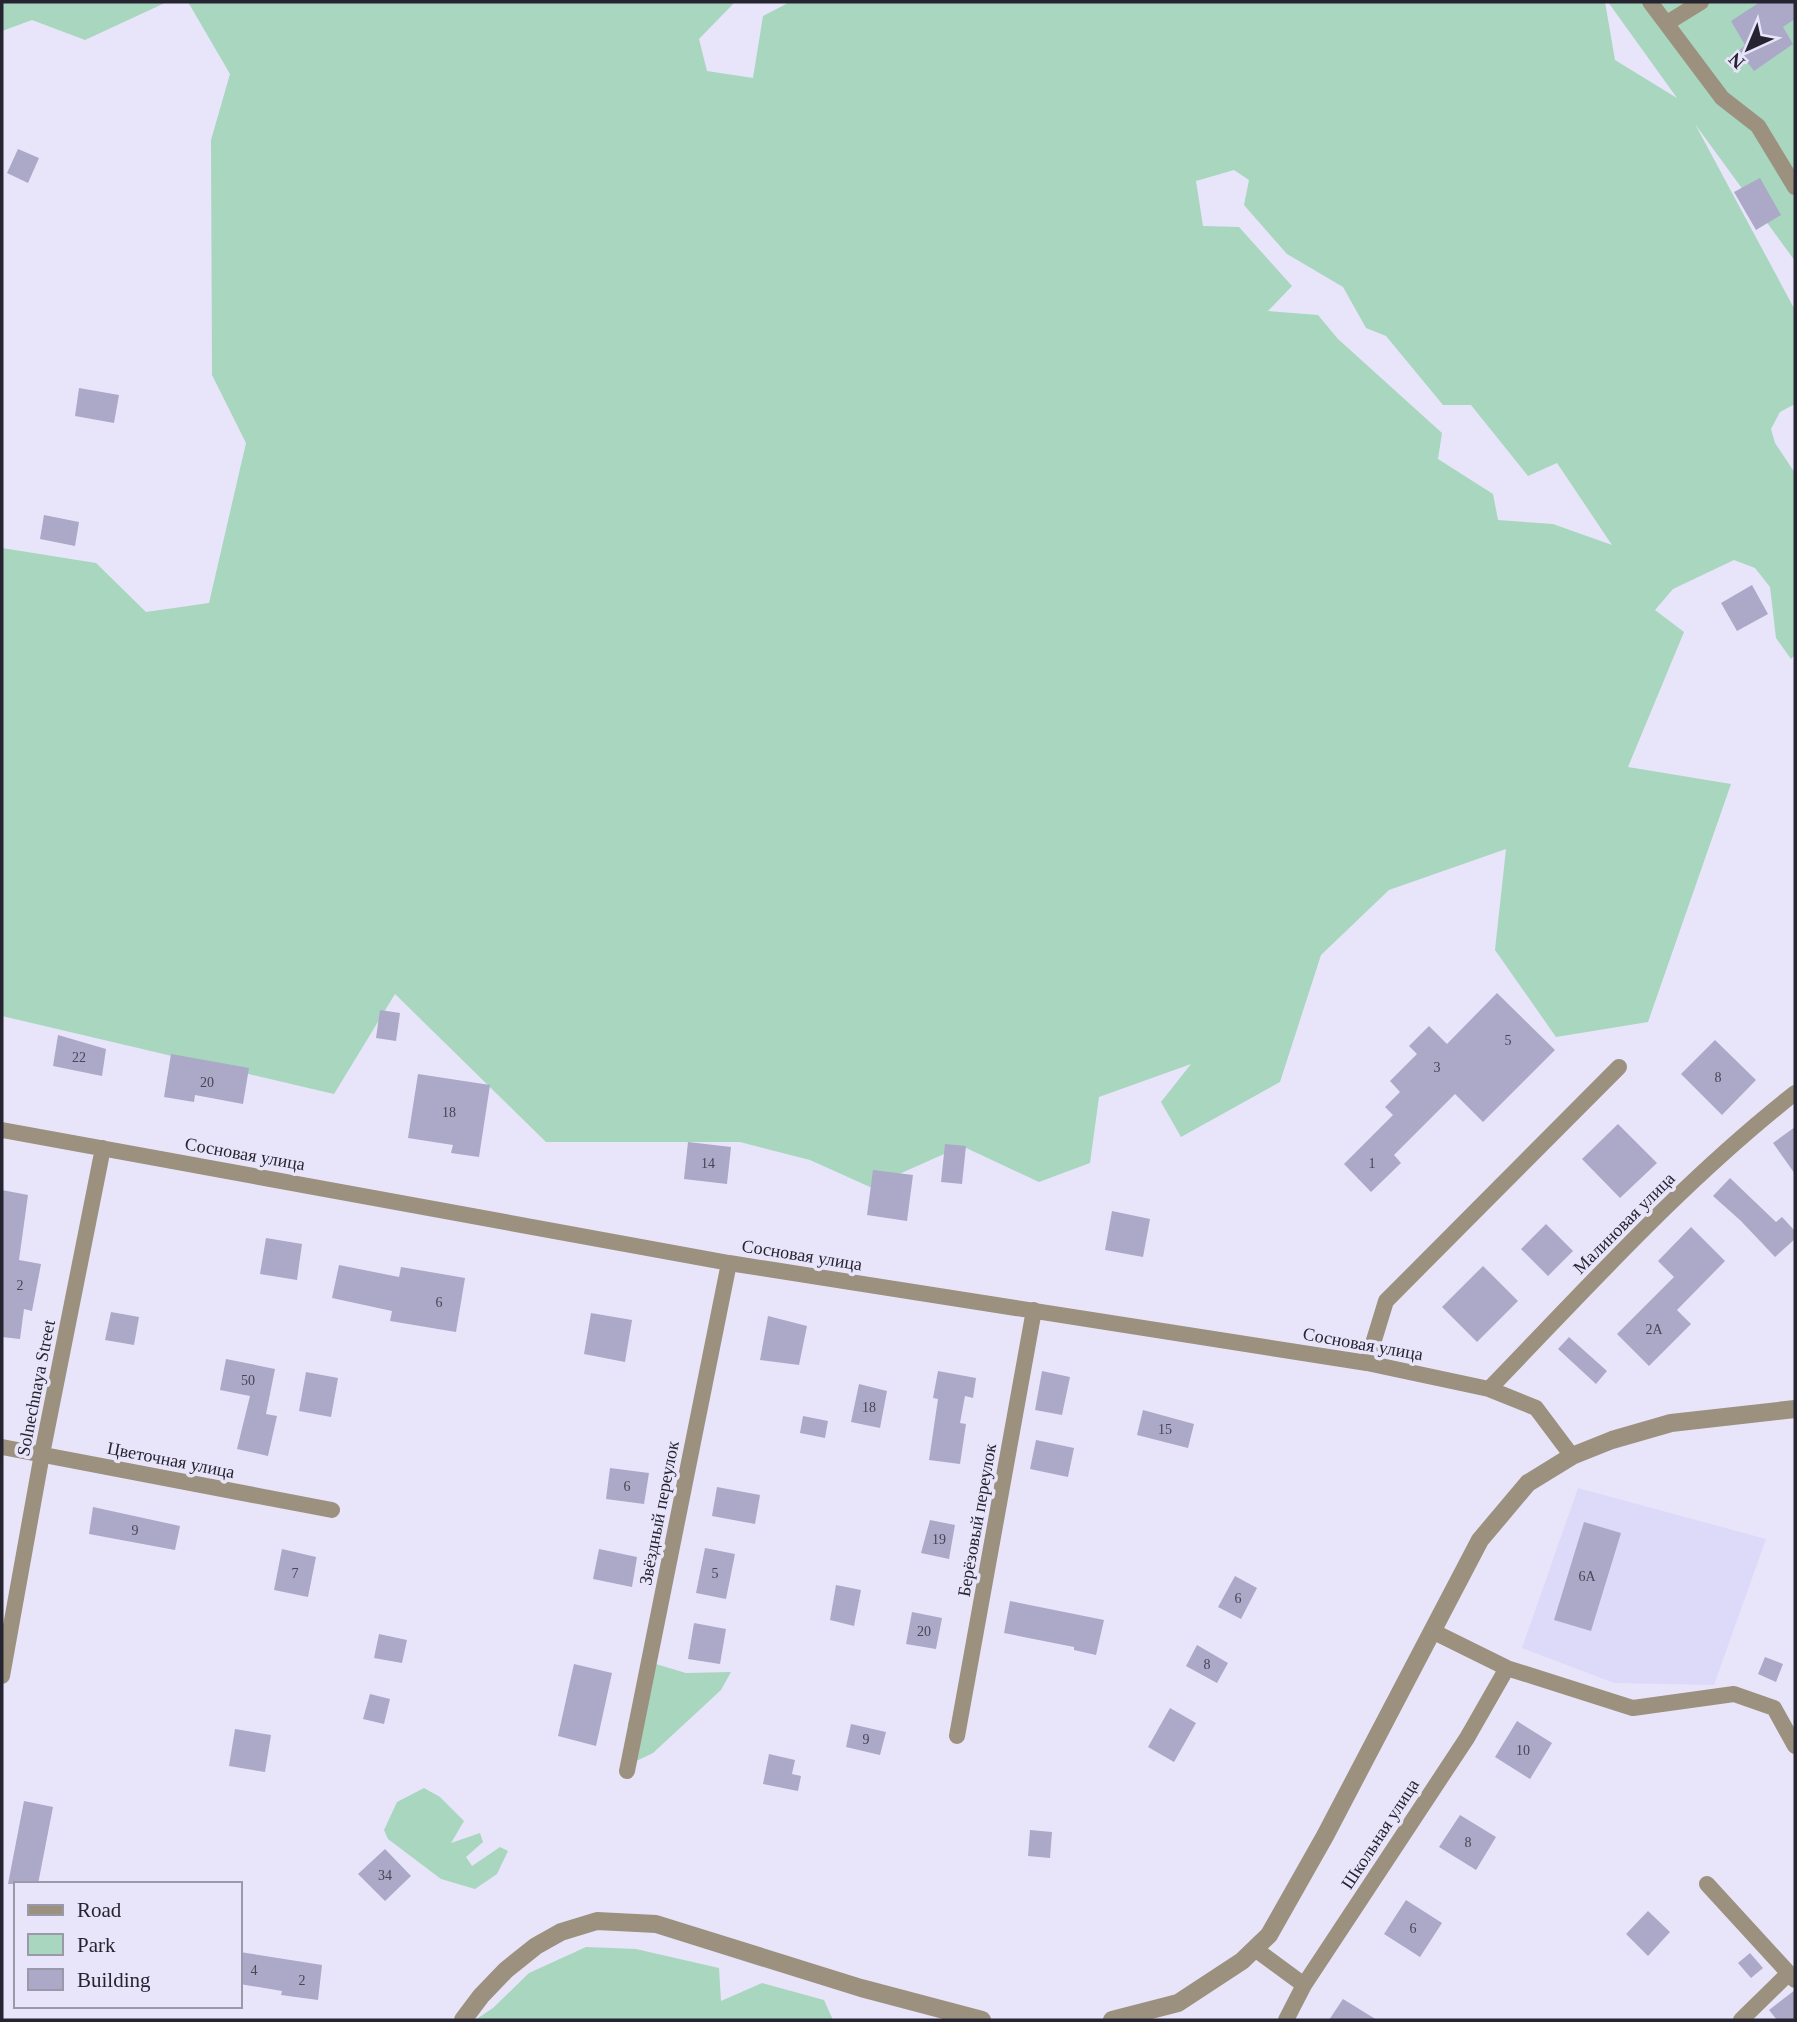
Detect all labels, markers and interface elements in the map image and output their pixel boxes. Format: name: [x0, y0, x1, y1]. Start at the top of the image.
north arrow: [1713, 14, 1783, 84]
text: N: [1724, 48, 1749, 73]
house number: 5: [1505, 1033, 1512, 1048]
house number: 22: [72, 1050, 86, 1065]
house number: 3: [1434, 1060, 1441, 1075]
house number: 8: [1715, 1070, 1722, 1085]
house number: 20: [200, 1075, 214, 1090]
house number: 18: [442, 1105, 456, 1120]
street label: Сосновая улица: [183, 1134, 307, 1174]
house number: 14: [701, 1156, 715, 1171]
house number: 1: [1369, 1156, 1376, 1171]
street label: Малиновая улица: [1569, 1168, 1679, 1278]
street label: Сосновая улица: [740, 1236, 864, 1274]
house number: 2: [17, 1278, 24, 1293]
house number: 6: [436, 1295, 443, 1310]
street label: Solnechnaya Street: [13, 1318, 59, 1458]
house number: 2А: [1645, 1322, 1663, 1337]
street label: Сосновая улица: [1301, 1324, 1425, 1364]
house number: 50: [241, 1373, 255, 1388]
house number: 18: [862, 1400, 876, 1415]
house number: 15: [1158, 1422, 1172, 1437]
street label: Цветочная улица: [106, 1438, 236, 1482]
street label: Звёздный переулок: [635, 1439, 683, 1587]
street label: Берёзовый переулок: [954, 1442, 1000, 1598]
house number: 6: [624, 1479, 631, 1494]
house number: 9: [132, 1523, 139, 1538]
house number: 19: [932, 1532, 946, 1547]
house number: 7: [292, 1566, 299, 1581]
house number: 5: [712, 1566, 719, 1581]
house number: 6А: [1578, 1569, 1596, 1584]
house number: 6: [1235, 1591, 1242, 1606]
house number: 20: [917, 1624, 931, 1639]
house number: 8: [1204, 1657, 1211, 1672]
house number: 9: [863, 1732, 870, 1747]
house number: 10: [1516, 1743, 1530, 1758]
street label: Школьная улица: [1337, 1775, 1423, 1893]
house number: 8: [1465, 1835, 1472, 1850]
house number: 34: [378, 1868, 392, 1883]
legend: [14, 1882, 242, 2008]
text: Road: [77, 1898, 122, 1922]
house number: 6: [1410, 1921, 1417, 1936]
text: Park: [77, 1933, 116, 1957]
house number: 4: [251, 1963, 258, 1978]
text: Building: [77, 1968, 151, 1992]
house number: 2: [299, 1973, 306, 1988]

